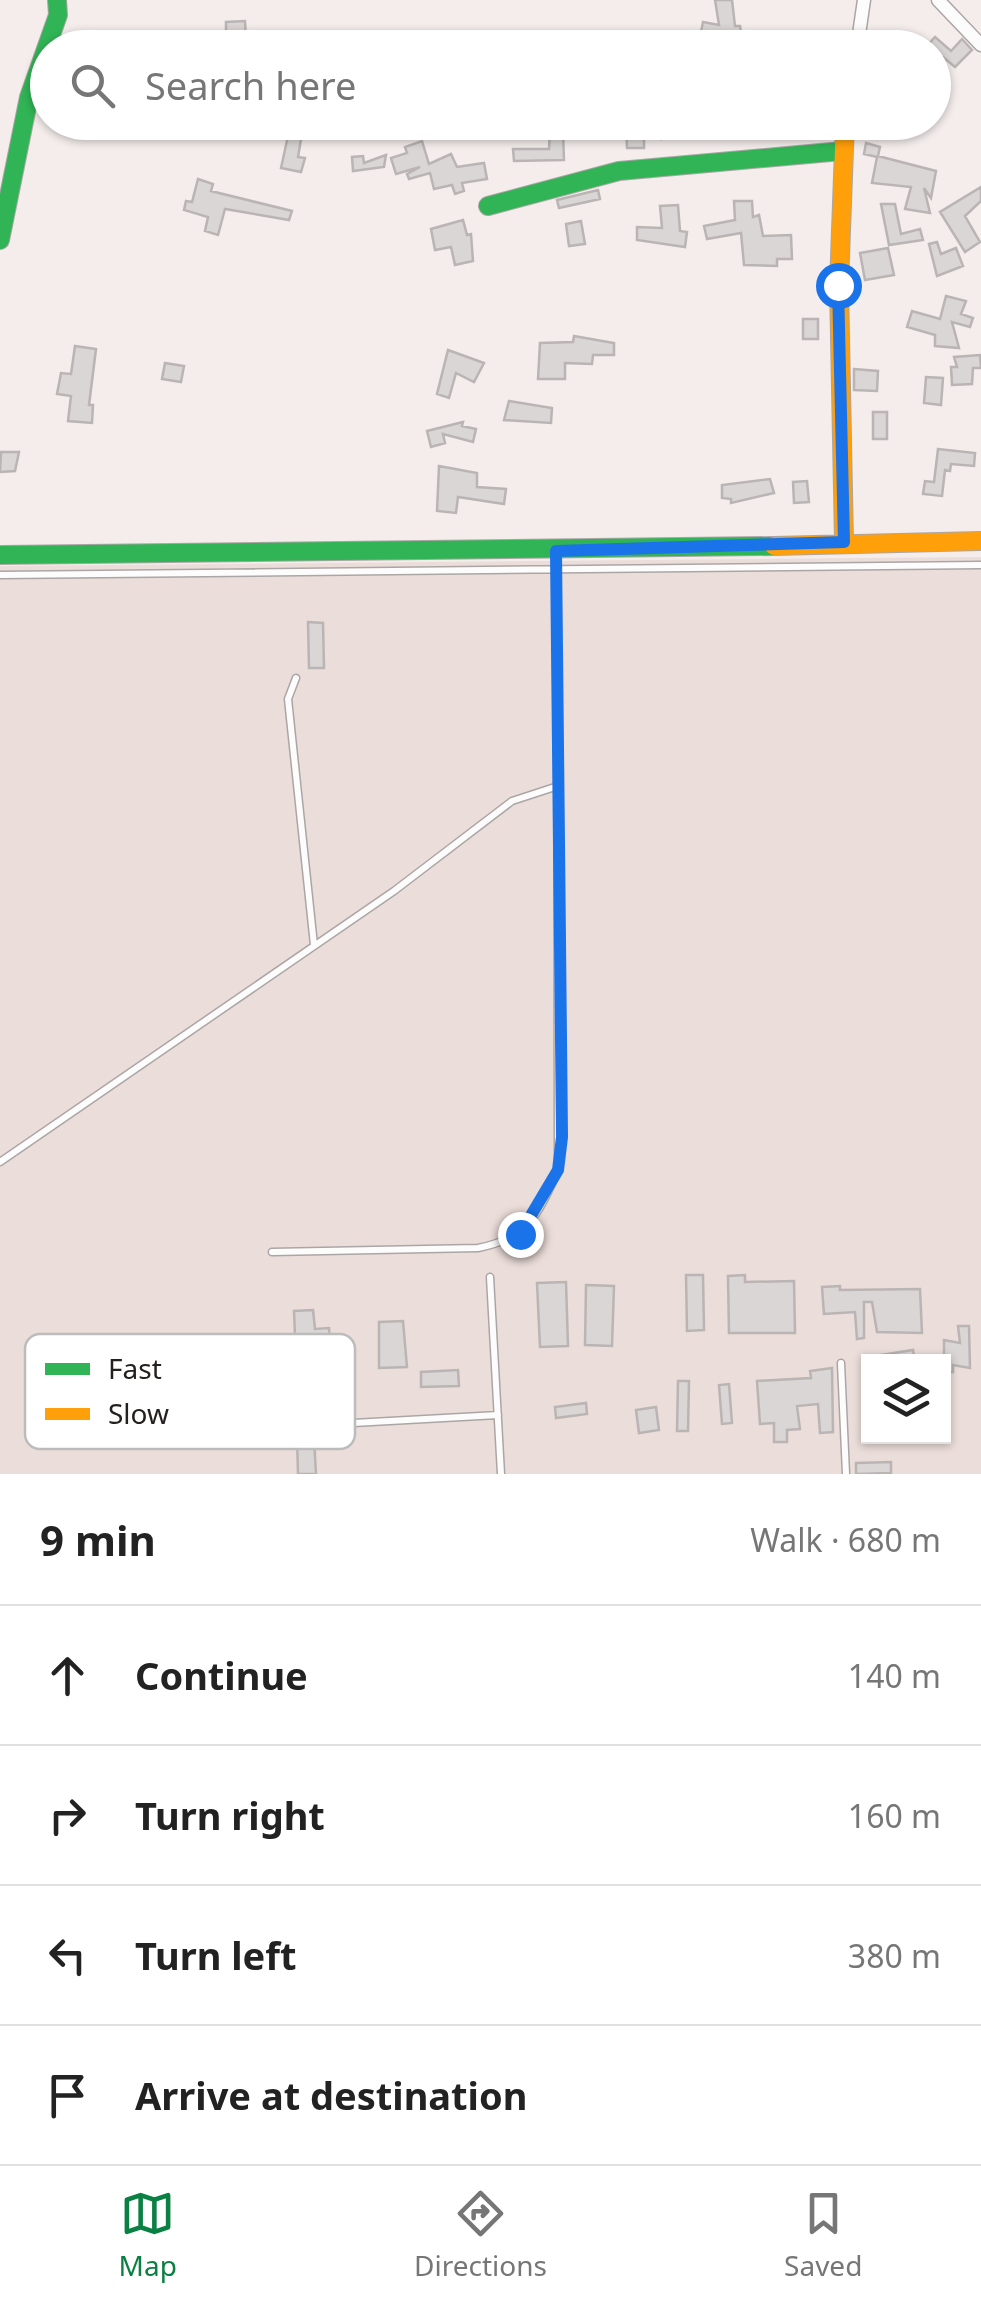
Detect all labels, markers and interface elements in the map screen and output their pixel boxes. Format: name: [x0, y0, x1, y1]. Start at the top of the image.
search box: [30, 30, 951, 140]
icon: search: [65, 58, 120, 113]
text: Search here: [145, 59, 356, 111]
route start: [816, 263, 862, 309]
route end: [498, 1212, 544, 1258]
legend: [25, 1334, 355, 1449]
text: Fast: [108, 1349, 162, 1387]
map controls: [861, 1354, 951, 1444]
button: layers: [861, 1354, 951, 1444]
text: Slow: [108, 1394, 169, 1432]
text: 9 min: [40, 1511, 156, 1568]
text: Walk · 680 m: [750, 1518, 941, 1561]
icon: ahead: [40, 1648, 95, 1703]
text: Continue: [135, 1649, 308, 1701]
text: 140 m: [848, 1654, 941, 1697]
icon: right: [40, 1788, 95, 1843]
text: Turn right: [135, 1789, 325, 1841]
text: 160 m: [848, 1794, 941, 1837]
icon: left: [40, 1928, 95, 1983]
text: Turn left: [135, 1929, 297, 1981]
text: 380 m: [848, 1934, 941, 1977]
icon: arrive: [40, 2068, 95, 2123]
text: Arrive at destination: [135, 2069, 527, 2121]
tab: Map: [119, 2186, 177, 2284]
tab: Directions: [414, 2186, 547, 2284]
tab: Saved: [784, 2186, 862, 2284]

